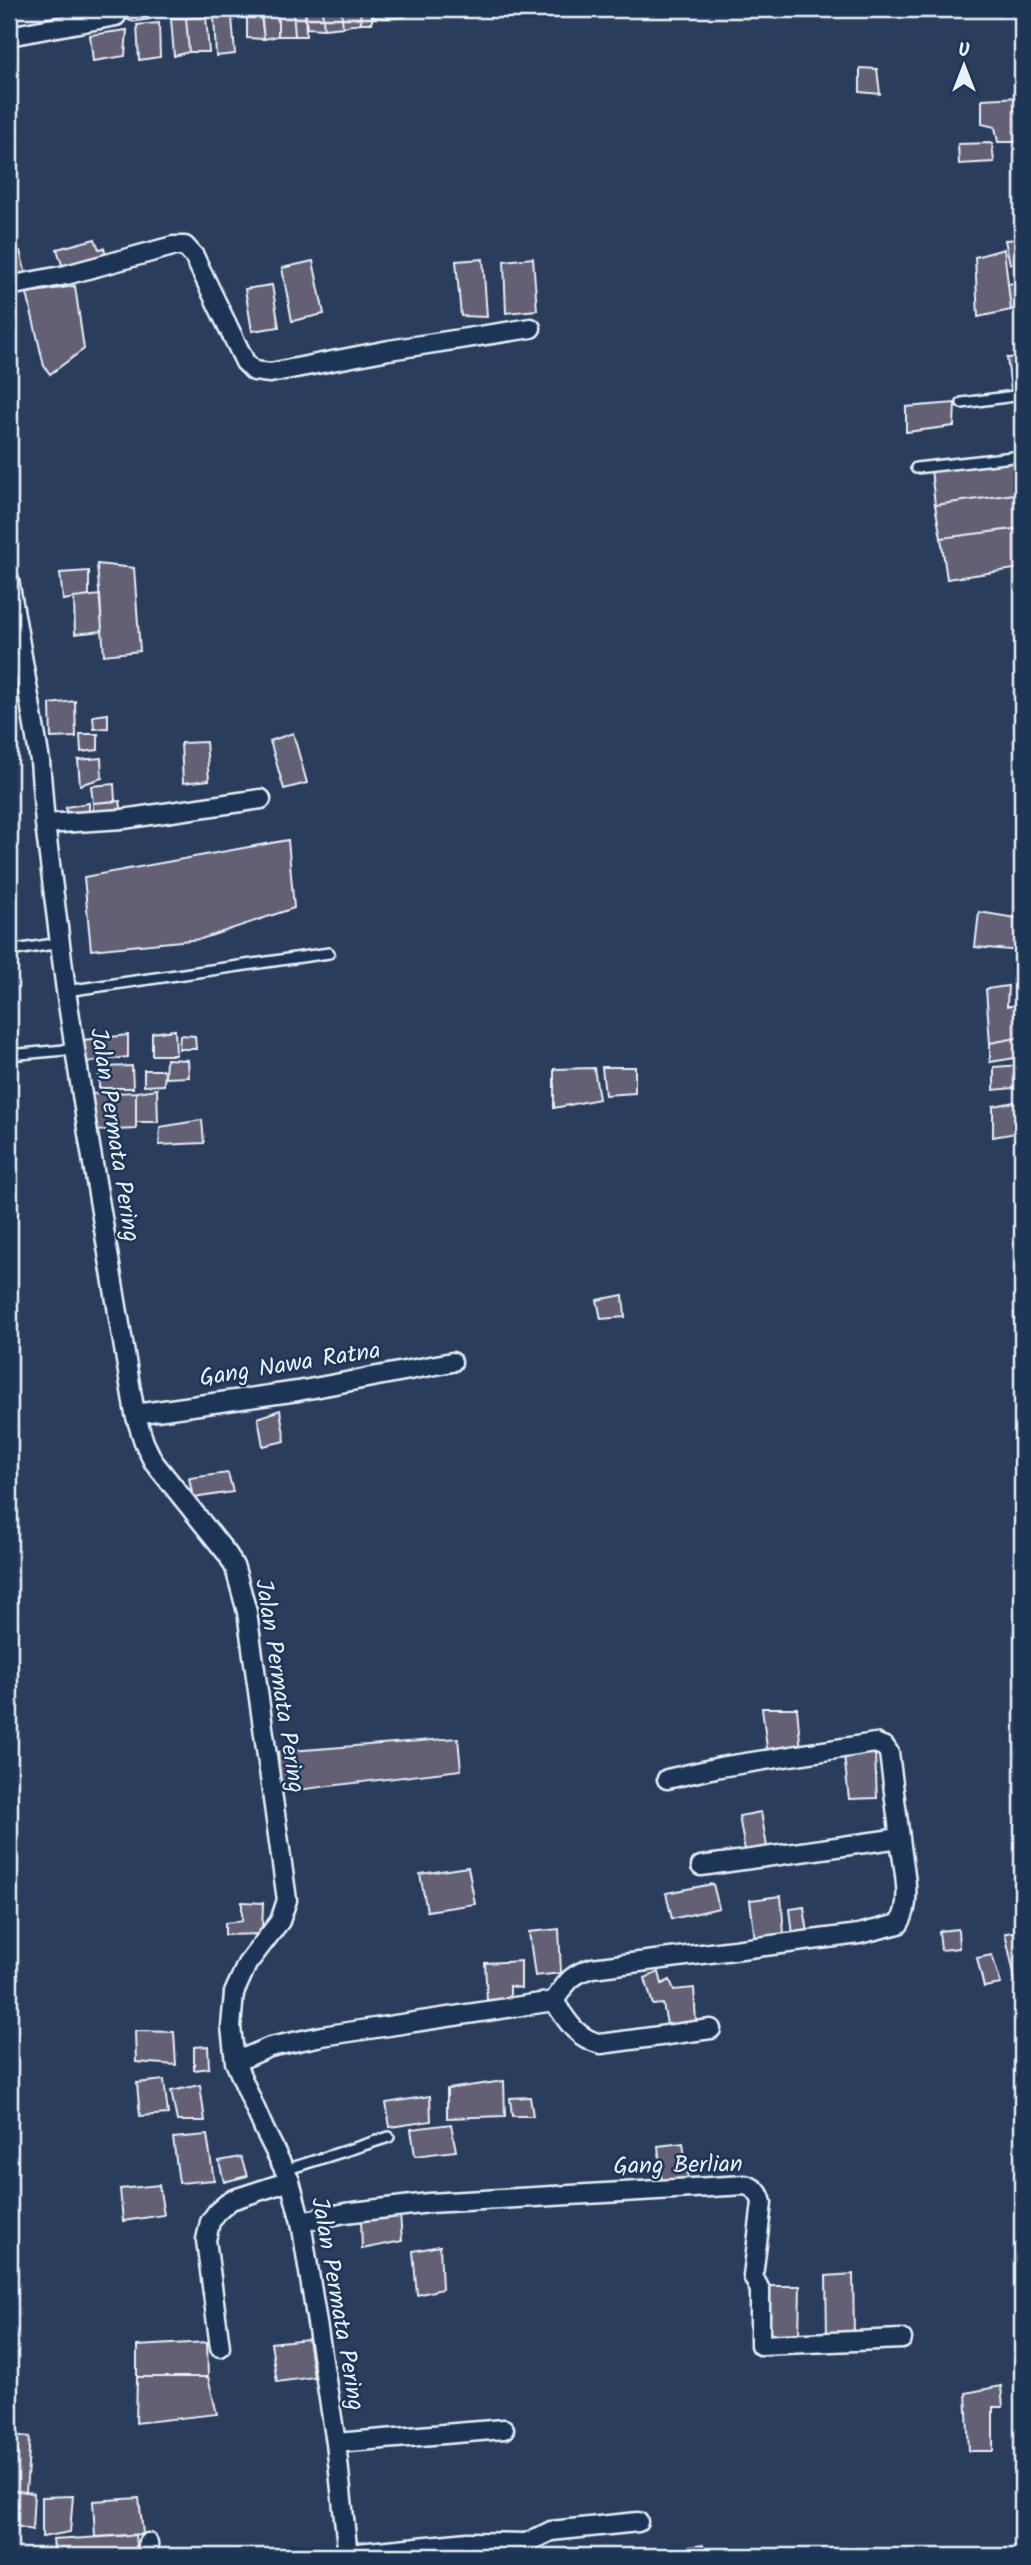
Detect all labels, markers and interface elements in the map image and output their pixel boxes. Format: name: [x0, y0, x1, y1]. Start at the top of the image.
north arrow: [930, 32, 1000, 102]
text: U: [958, 36, 970, 66]
street label: Jalan Permata Pering: [78, 1025, 150, 1245]
street label: Gang Nawa Ratna: [197, 1331, 383, 1399]
street label: Jalan Permata Pering: [243, 1576, 315, 1796]
street label: Gang Berlian: [613, 2145, 743, 2187]
street label: Jalan Permata Pering: [299, 2194, 375, 2414]

